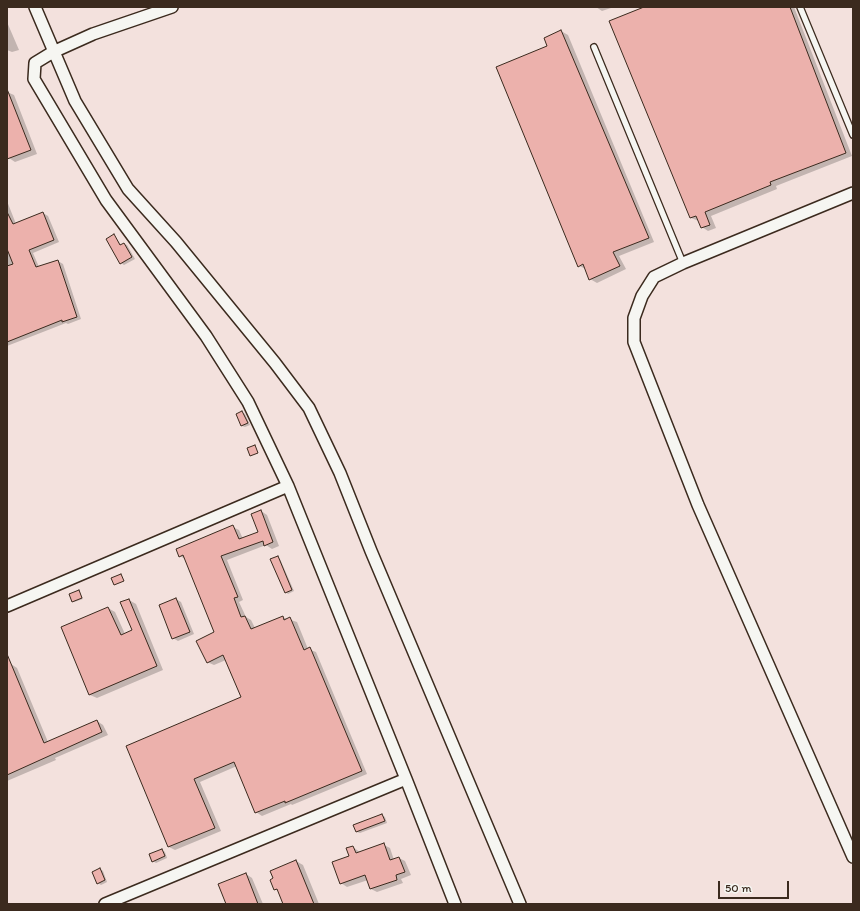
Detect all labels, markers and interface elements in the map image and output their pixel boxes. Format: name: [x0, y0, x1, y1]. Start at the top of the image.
scale bar: [720, 873, 791, 899]
text: 50 m: [725, 881, 751, 895]

